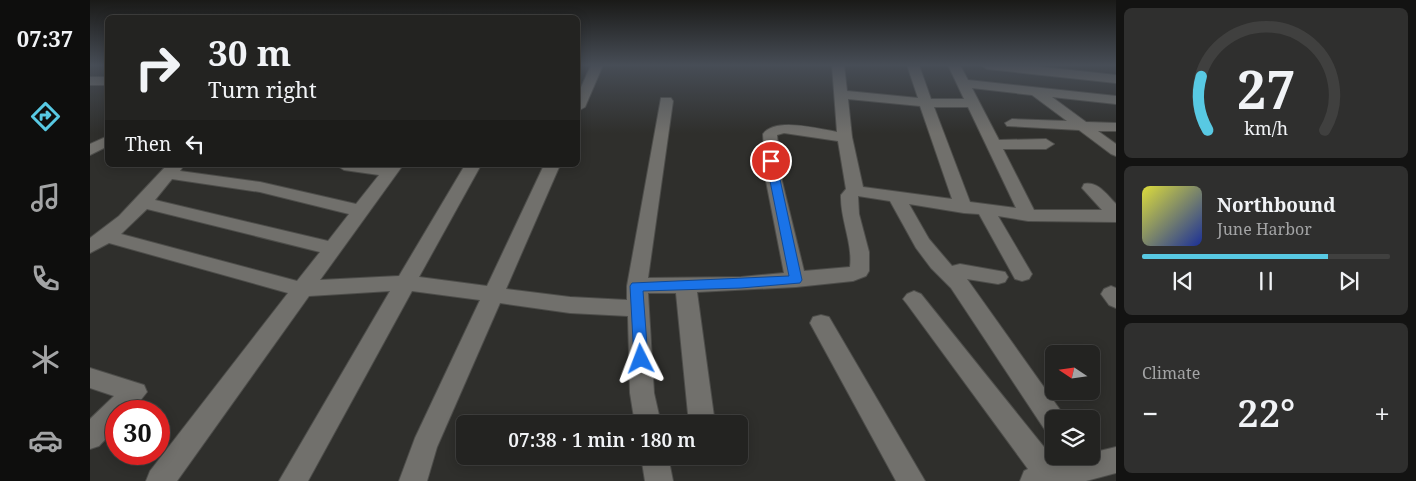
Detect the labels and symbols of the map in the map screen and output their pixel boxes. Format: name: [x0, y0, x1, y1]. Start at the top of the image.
pin: [750, 140, 792, 182]
position arrow: [614, 332, 666, 384]
north arrow: [1045, 345, 1100, 400]
speed limit sign: 30: [105, 400, 170, 465]

